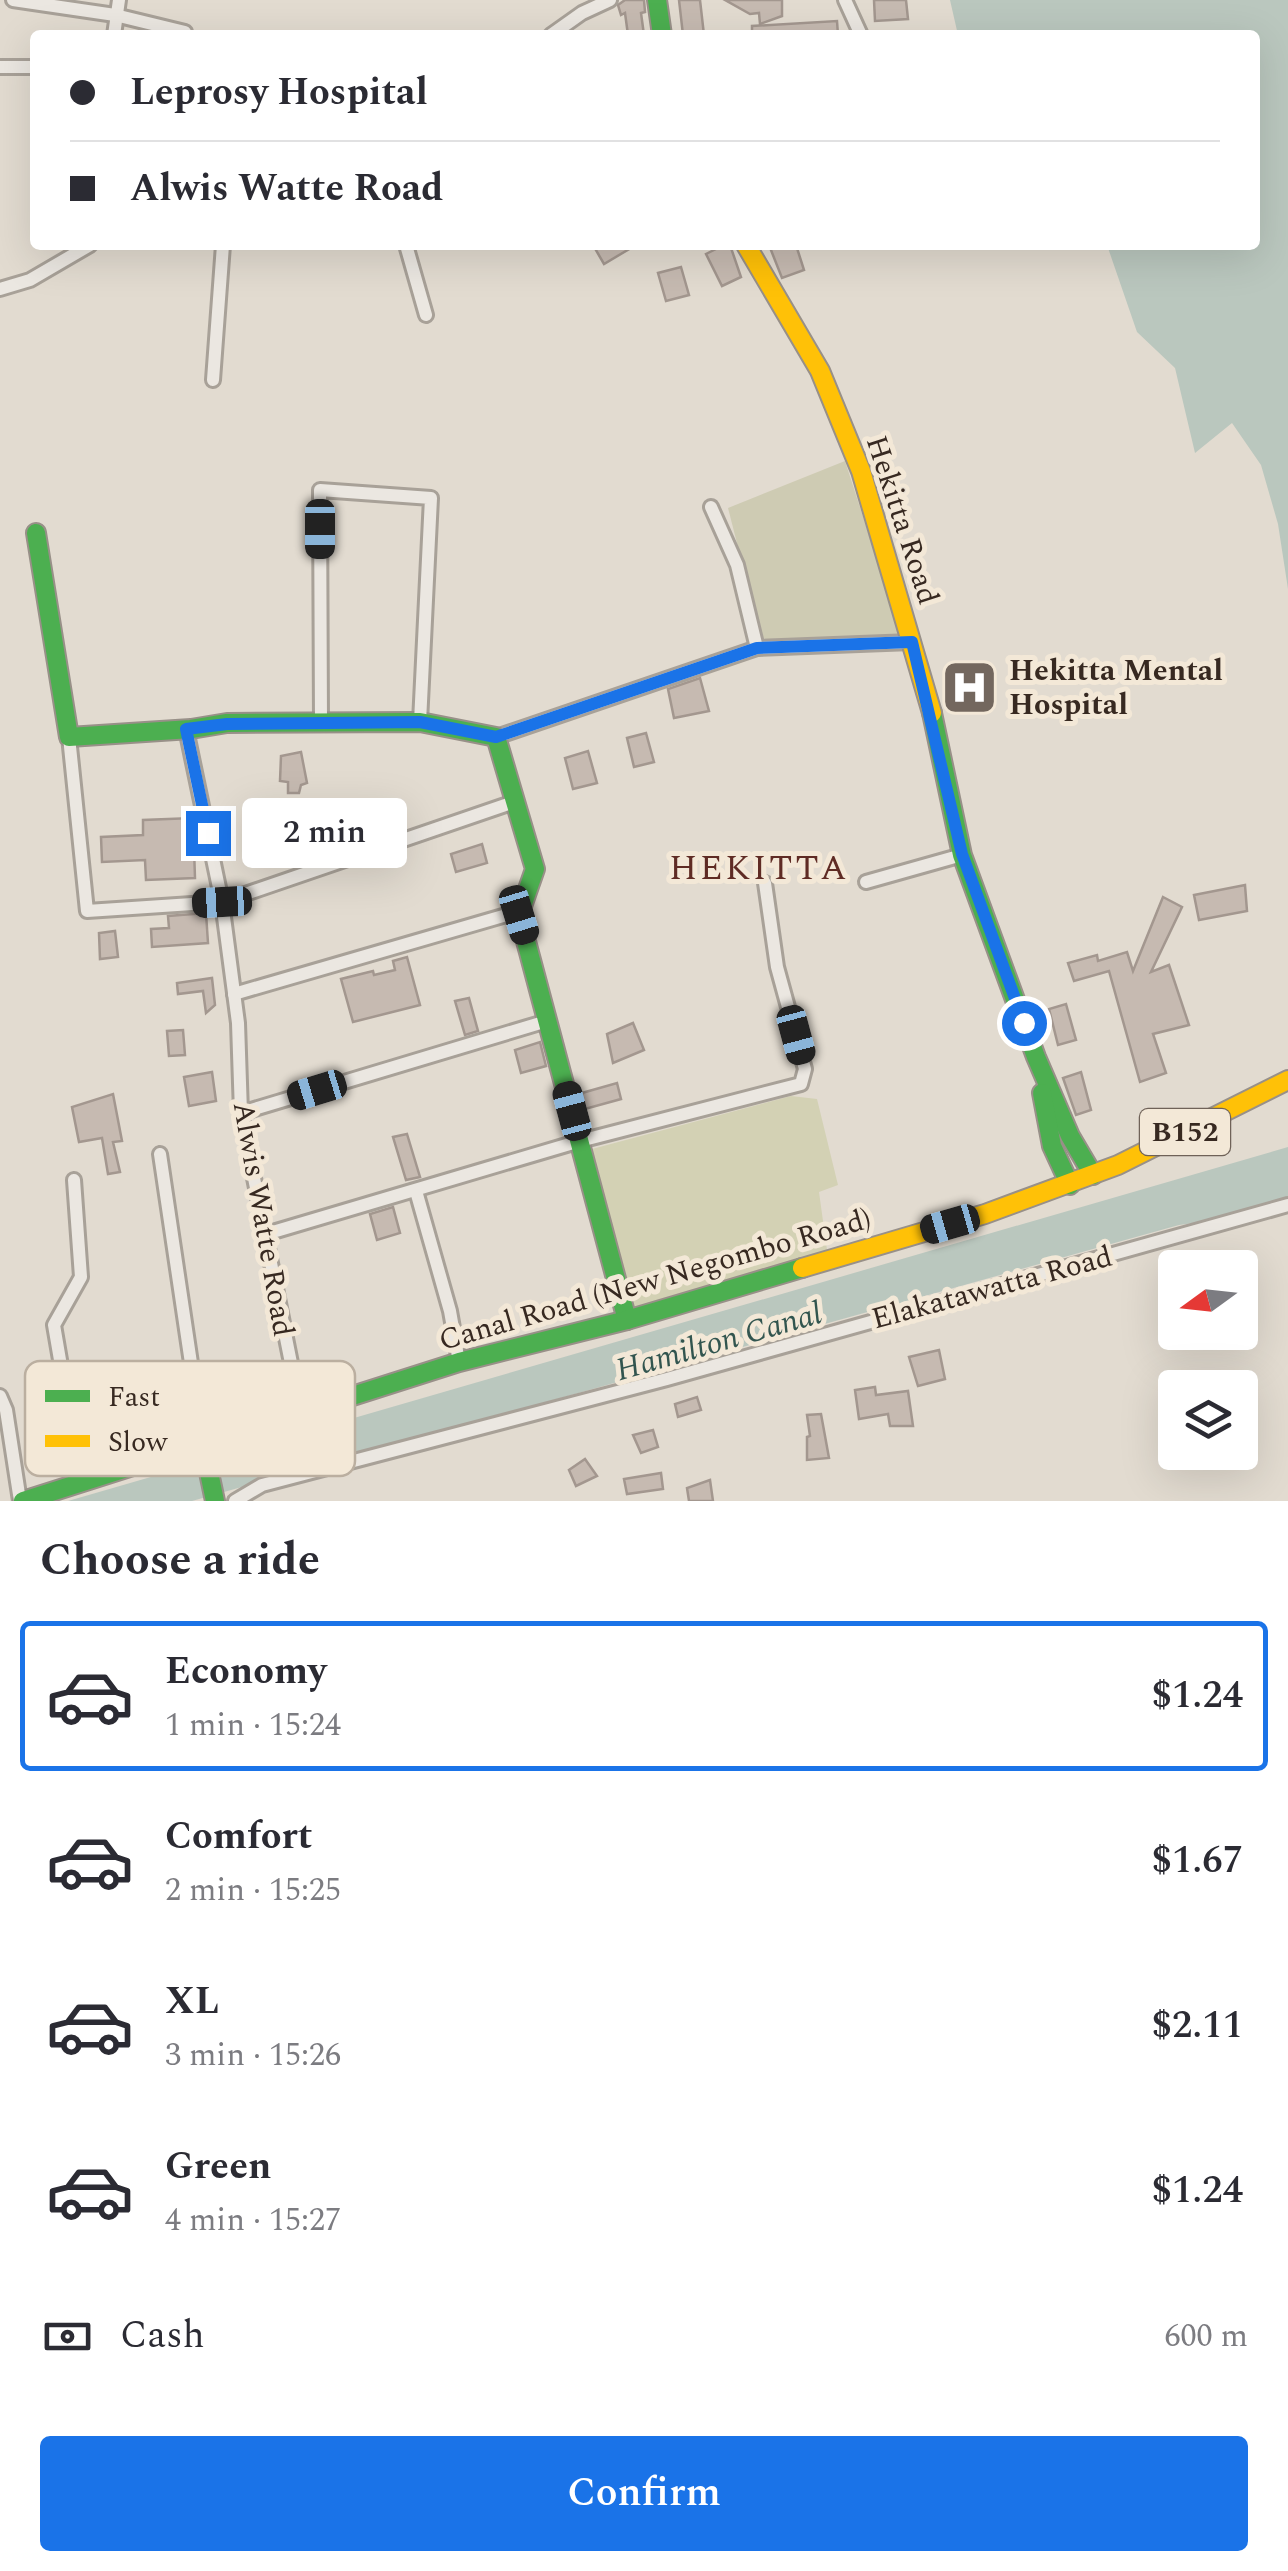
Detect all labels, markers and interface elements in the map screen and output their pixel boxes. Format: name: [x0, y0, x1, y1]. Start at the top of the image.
text: Leprosy Hospital: [130, 64, 428, 122]
text: Alwis Watte Road: [130, 160, 443, 218]
street label: Hekitta Road: [853, 429, 951, 611]
car: [305, 499, 335, 559]
place label: Hekitta Mental Hospital: [1009, 648, 1223, 728]
hospital icon: Hekitta Mental Hospital: [940, 658, 1000, 718]
callout: 2 min: [243, 798, 408, 868]
text: 2 min: [283, 808, 366, 857]
route end: [186, 811, 231, 856]
district label: HEKITTA: [669, 842, 849, 895]
car: [496, 882, 542, 948]
car: [191, 885, 253, 919]
route start: [1002, 1001, 1047, 1046]
car: [774, 1002, 818, 1068]
car: [284, 1067, 350, 1113]
car: [550, 1078, 594, 1144]
street label: Alwis Watte Road: [220, 1098, 306, 1340]
road number: B152: [1140, 1109, 1230, 1155]
street label: Canal Road (New Negombo Road): [433, 1196, 877, 1364]
car: [917, 1201, 983, 1247]
street label: Elakatawatta Road: [867, 1234, 1117, 1342]
north arrow: [1158, 1250, 1258, 1350]
map controls: [1158, 1250, 1258, 1470]
water label: Hamilton Canal: [610, 1289, 828, 1395]
legend: [25, 1361, 355, 1476]
button: layers: [1158, 1370, 1258, 1470]
text: Fast: [108, 1376, 160, 1419]
text: Slow: [108, 1421, 168, 1464]
text: Choose a ride: [40, 1526, 320, 1595]
text: Economy: [165, 1643, 326, 1701]
icon: car: [45, 1651, 135, 1741]
text: $1.24: [1152, 1667, 1243, 1725]
text: 1 min · 15:24: [165, 1701, 341, 1750]
text: Comfort: [165, 1808, 312, 1866]
icon: car: [45, 1816, 135, 1906]
text: $1.67: [1152, 1832, 1243, 1890]
text: 2 min · 15:25: [165, 1866, 341, 1915]
text: XL: [165, 1973, 219, 2031]
icon: car: [45, 1981, 135, 2071]
text: $2.11: [1152, 1997, 1243, 2055]
text: 3 min · 15:26: [165, 2031, 341, 2080]
text: Green: [165, 2138, 272, 2196]
icon: car: [45, 2146, 135, 2236]
text: $1.24: [1152, 2162, 1243, 2220]
text: 4 min · 15:27: [165, 2196, 341, 2245]
text: Cash: [120, 2307, 205, 2365]
icon: cash: [40, 2309, 95, 2364]
text: 600 m: [1164, 2312, 1248, 2361]
button: Confirm: [40, 2436, 1248, 2551]

